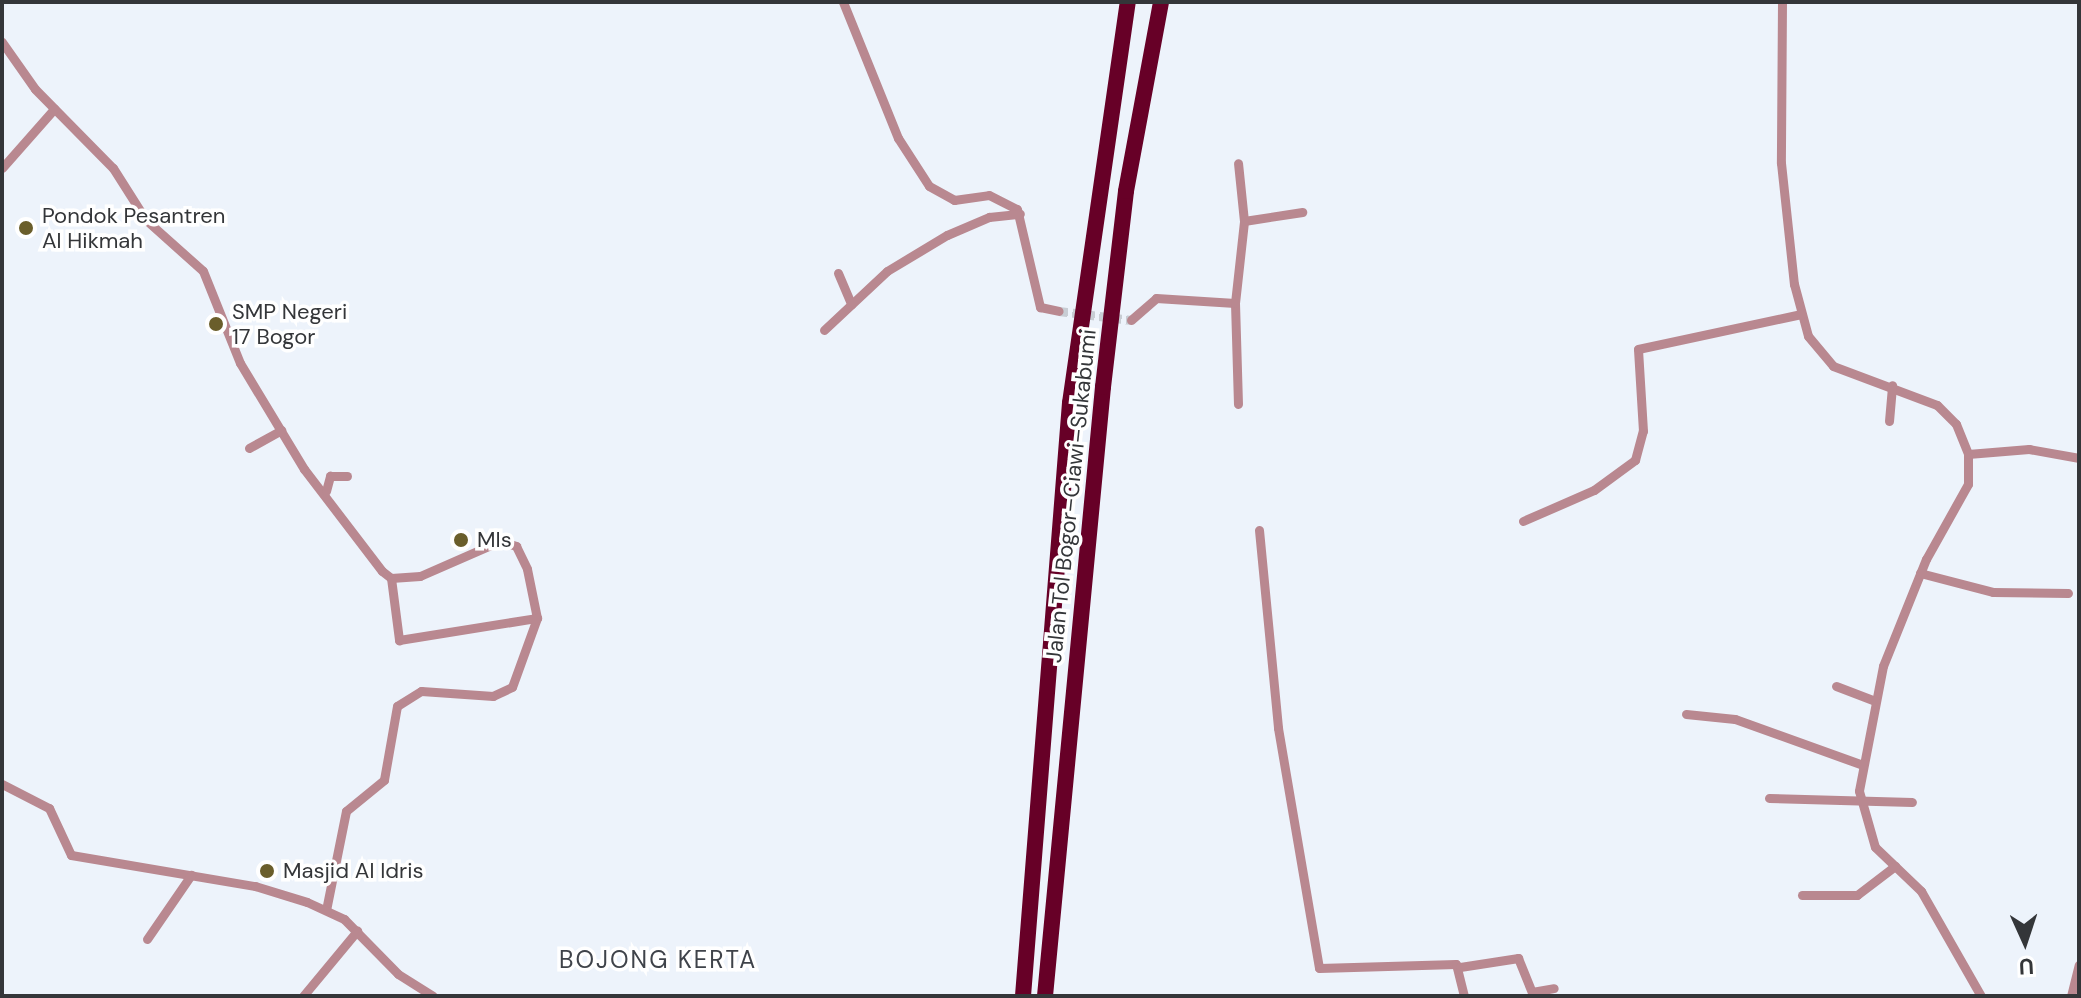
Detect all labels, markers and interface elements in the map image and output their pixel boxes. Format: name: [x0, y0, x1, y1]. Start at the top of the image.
place label: Pondok Pesantren Al Hikmah: [42, 202, 225, 254]
marker: Pondok Pesantren Al Hikmah: [17, 219, 35, 237]
place label: SMP Negeri 17 Bogor: [232, 298, 347, 350]
marker: SMP Negeri 17 Bogor: [207, 315, 225, 333]
street label: Jalan Tol Bogor–Ciawi–Sukabumi: [1040, 328, 1102, 664]
place label: MIs: [477, 527, 512, 553]
marker: MIs: [452, 531, 470, 549]
place label: Masjid Al Idris: [283, 858, 424, 884]
marker: Masjid Al Idris: [258, 862, 276, 880]
north arrow: [1985, 902, 2065, 982]
district label: BOJONG KERTA: [559, 946, 757, 974]
text: U: [2018, 952, 2035, 981]

